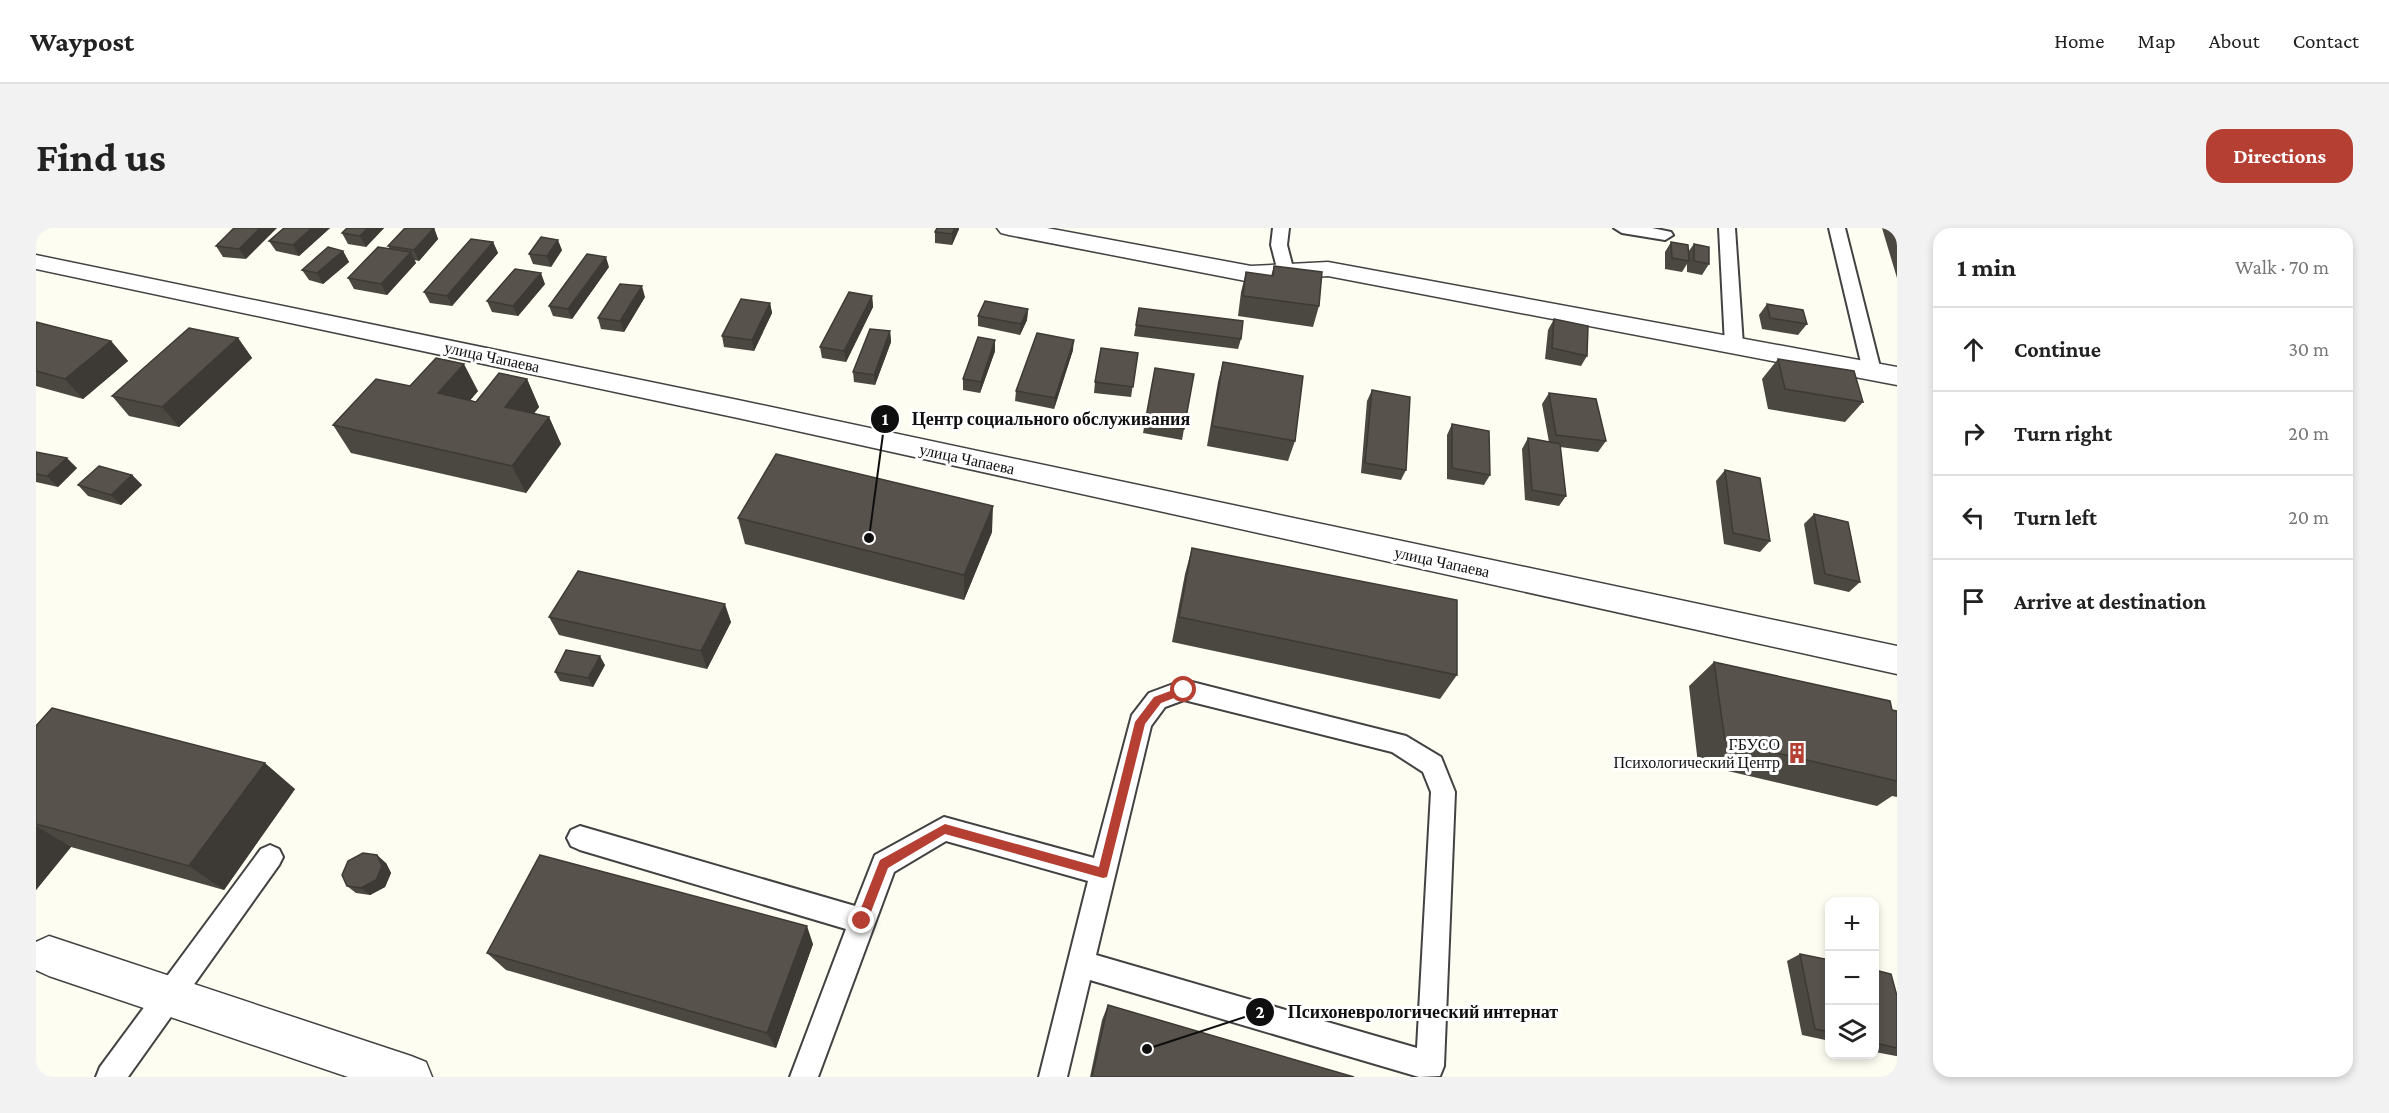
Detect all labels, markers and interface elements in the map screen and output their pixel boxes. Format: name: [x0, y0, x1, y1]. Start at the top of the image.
text: Waypost: [30, 26, 134, 57]
text: Home: [2054, 29, 2104, 53]
text: Map: [2137, 29, 2176, 53]
text: About: [2209, 29, 2260, 53]
text: Contact: [2293, 29, 2359, 53]
button: Directions: [2206, 129, 2353, 183]
text: Find us: [36, 133, 166, 180]
text: 1 min: [1957, 253, 2016, 282]
text: Walk · 70 m: [2235, 256, 2329, 278]
icon: ahead: [1957, 333, 1990, 366]
text: Continue: [2014, 337, 2101, 362]
text: 30 m: [2288, 338, 2329, 360]
street label: улица Чапаева: [443, 339, 541, 376]
callout: Центр социального обслуживания: [870, 401, 1202, 437]
text: 1: [882, 409, 889, 429]
text: Центр социального обслуживания: [912, 409, 1190, 429]
icon: right: [1957, 417, 1990, 450]
text: Turn right: [2014, 421, 2112, 446]
text: 20 m: [2288, 422, 2329, 444]
street label: улица Чапаева: [918, 441, 1016, 478]
icon: left: [1957, 501, 1990, 534]
text: Turn left: [2014, 505, 2097, 530]
text: 20 m: [2288, 506, 2329, 528]
street label: улица Чапаева: [1393, 544, 1491, 581]
icon: arrive: [1957, 585, 1990, 618]
text: Arrive at destination: [2014, 589, 2206, 614]
route start: [1170, 676, 1196, 702]
place label: ГБУСО Психологический Центр: [1614, 736, 1780, 772]
building icon: ГБУСО Психологический Центр: [1785, 741, 1809, 765]
map controls: [1825, 897, 1879, 1059]
button: +: [1825, 897, 1879, 951]
route end: [848, 907, 874, 933]
button: −: [1825, 951, 1879, 1005]
callout: Психоневрологический интернат: [1245, 994, 1570, 1030]
text: 2: [1255, 1002, 1265, 1022]
text: Психоневрологический интернат: [1288, 1002, 1558, 1022]
button: layers: [1825, 1005, 1879, 1059]

